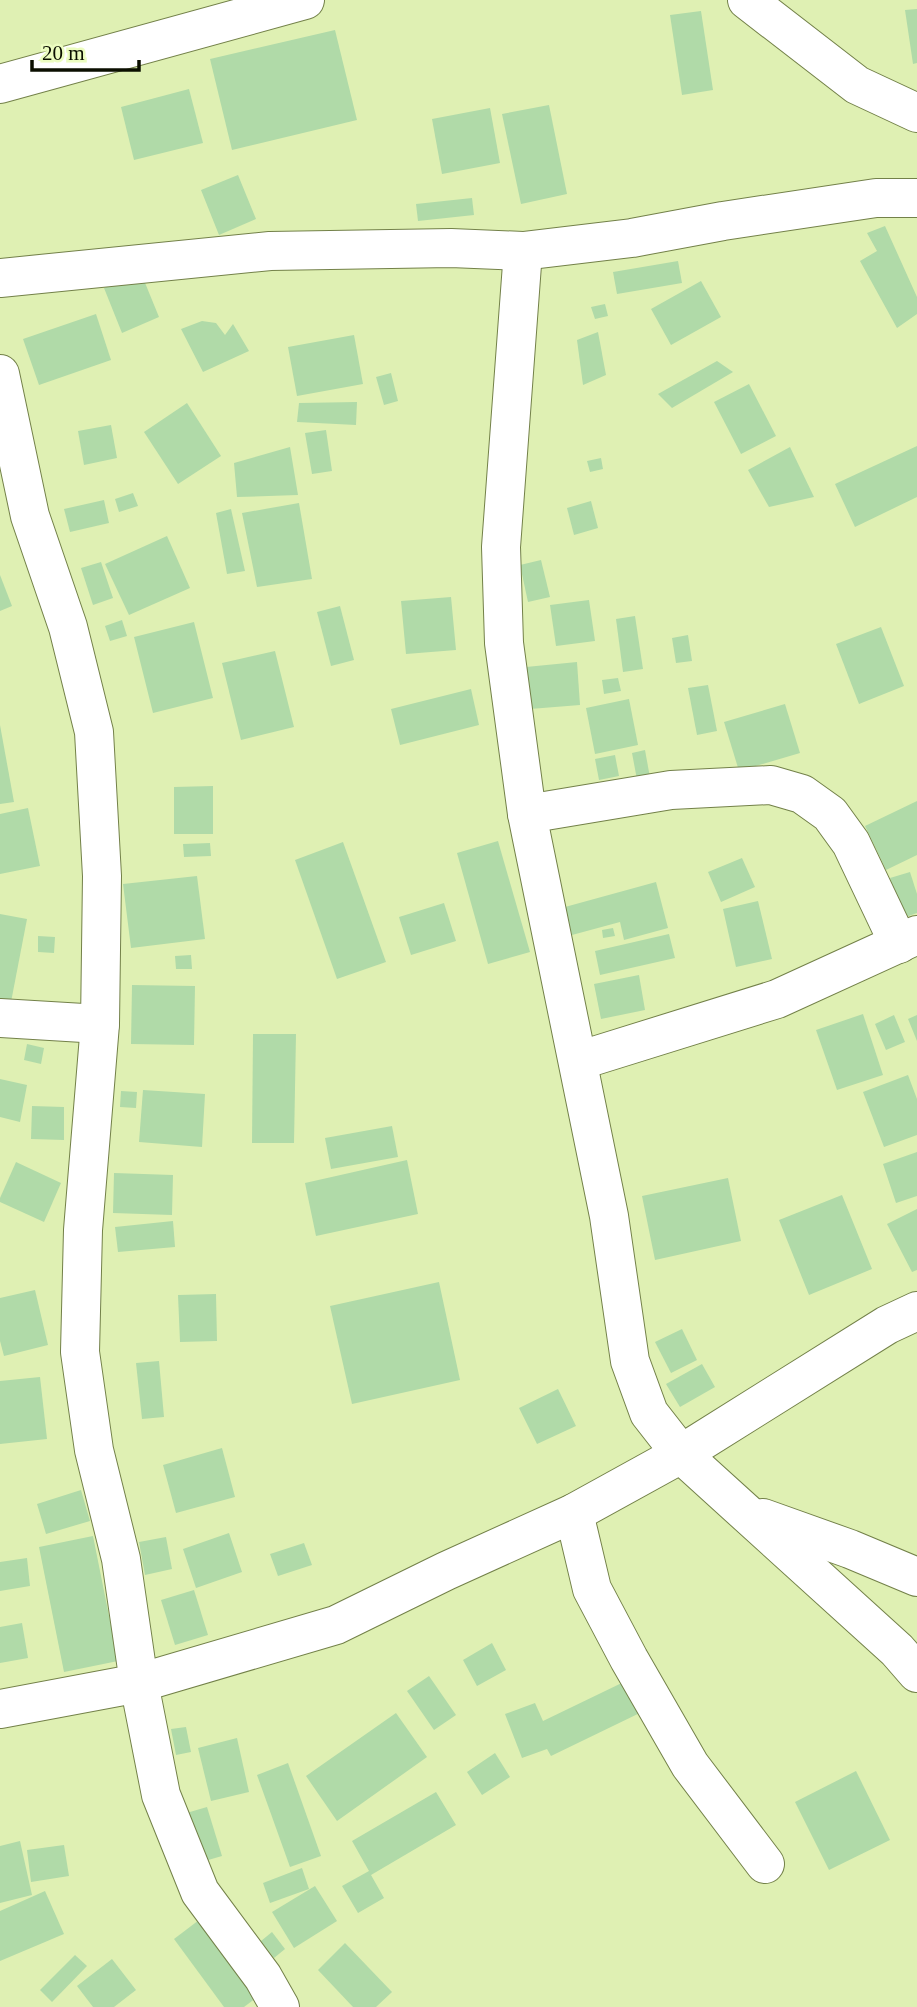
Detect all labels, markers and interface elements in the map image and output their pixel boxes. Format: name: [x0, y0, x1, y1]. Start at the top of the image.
scale bar: [32, 28, 138, 72]
text: 20 m: [42, 41, 85, 65]

